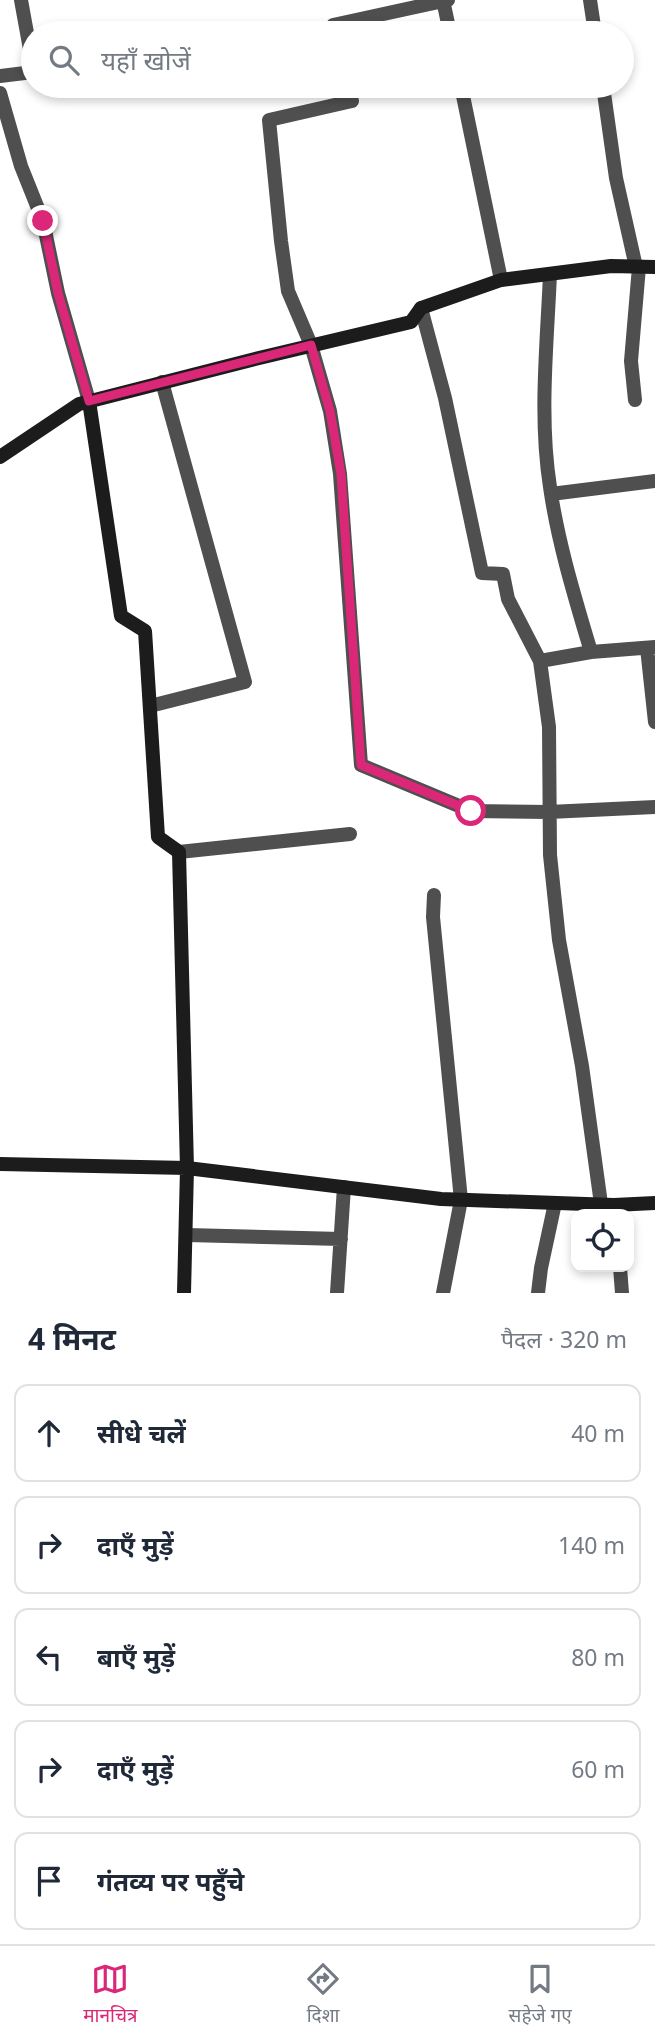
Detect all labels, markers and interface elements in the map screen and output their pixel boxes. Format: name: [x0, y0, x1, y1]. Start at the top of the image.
search box: [21, 21, 634, 98]
icon: search: [45, 41, 83, 79]
text: यहाँ खोजें: [101, 42, 191, 78]
route end: [27, 205, 58, 236]
route start: [455, 795, 486, 826]
map controls: [571, 1209, 634, 1272]
button: locate: [571, 1209, 634, 1272]
text: 4 मिनट: [28, 1318, 116, 1359]
text: पैदल · 320 m: [501, 1323, 627, 1355]
icon: ahead: [30, 1414, 68, 1452]
text: सीधे चलें: [97, 1415, 186, 1451]
text: 40 m: [571, 1417, 625, 1449]
icon: right: [30, 1526, 68, 1564]
text: दाएँ मुड़ें: [97, 1527, 174, 1563]
text: 140 m: [558, 1529, 625, 1561]
icon: left: [30, 1638, 68, 1676]
text: बाएँ मुड़ें: [97, 1639, 175, 1675]
text: 80 m: [571, 1641, 625, 1673]
icon: right: [30, 1750, 68, 1788]
text: दाएँ मुड़ें: [97, 1751, 174, 1787]
text: 60 m: [571, 1753, 625, 1785]
icon: arrive: [30, 1862, 68, 1900]
text: गंतव्य पर पहुँचे: [97, 1863, 244, 1899]
tab: मानचित्र: [83, 1960, 138, 2028]
tab: दिशा: [304, 1960, 342, 2028]
tab: सहेजे गए: [509, 1960, 572, 2028]

